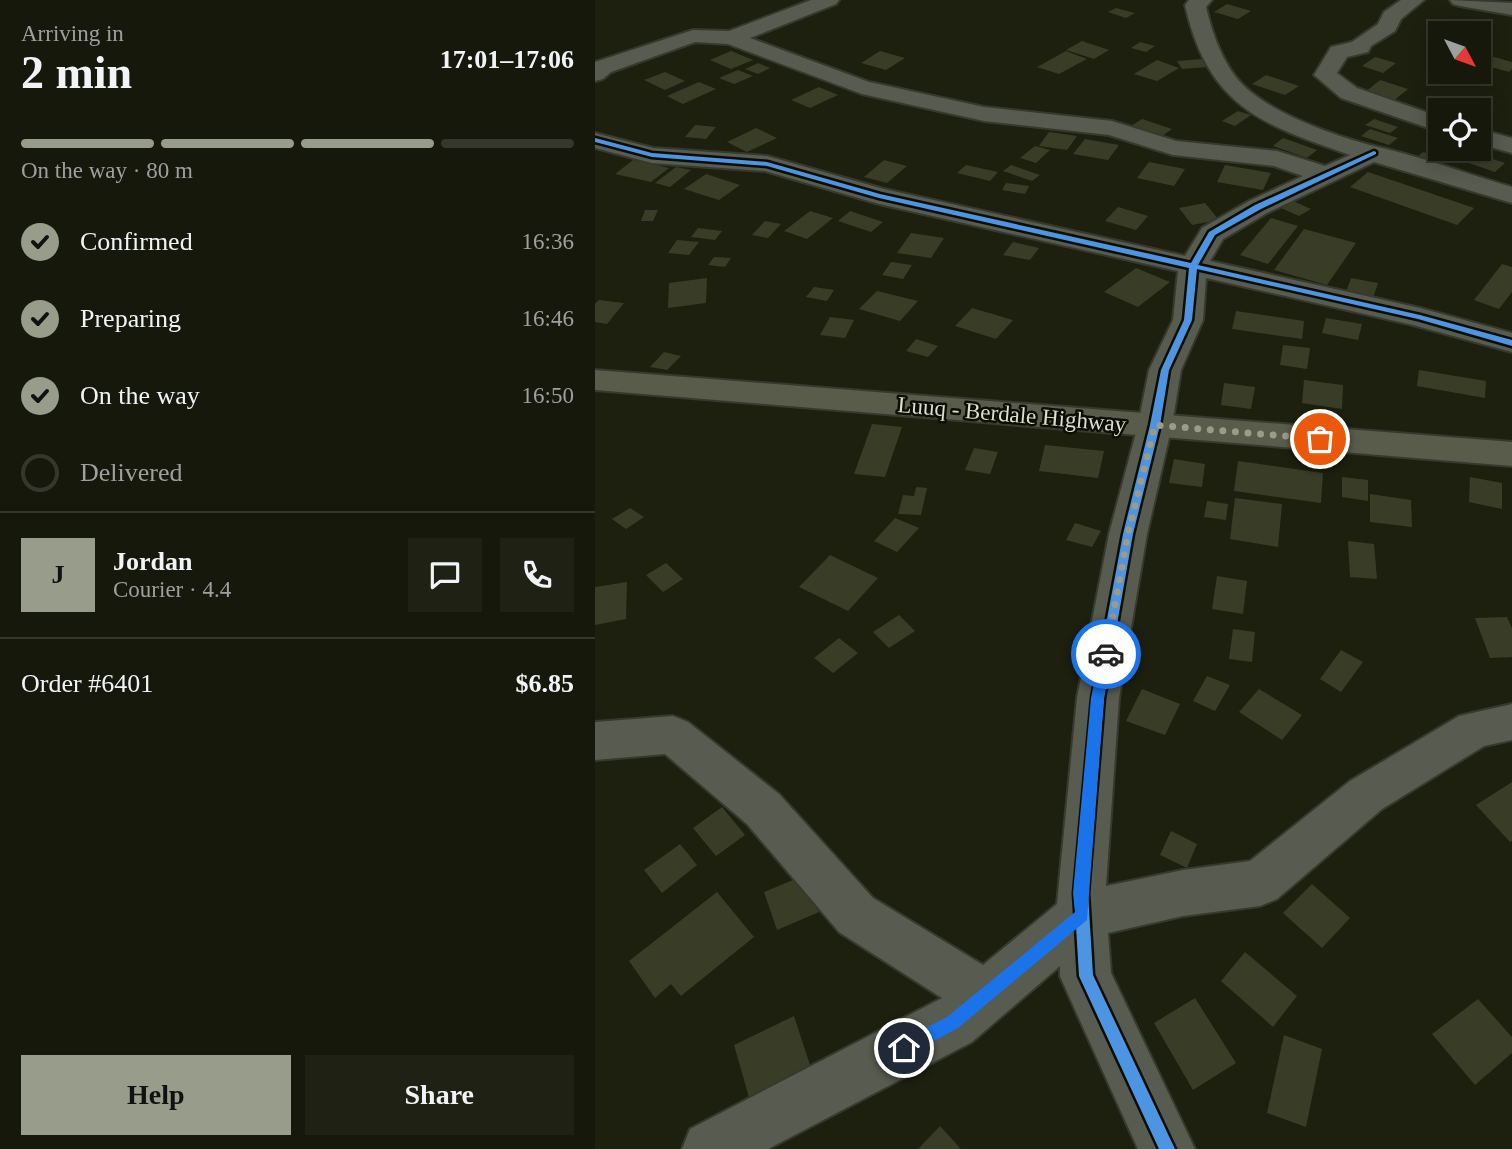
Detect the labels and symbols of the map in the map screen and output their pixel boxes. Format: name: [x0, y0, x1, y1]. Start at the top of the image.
north arrow: [1428, 21, 1491, 84]
street label: Luuq - Berdale Highway: [897, 392, 1128, 437]
pin: [1290, 409, 1350, 469]
courier: [1071, 619, 1141, 689]
pin: [874, 1018, 934, 1078]

